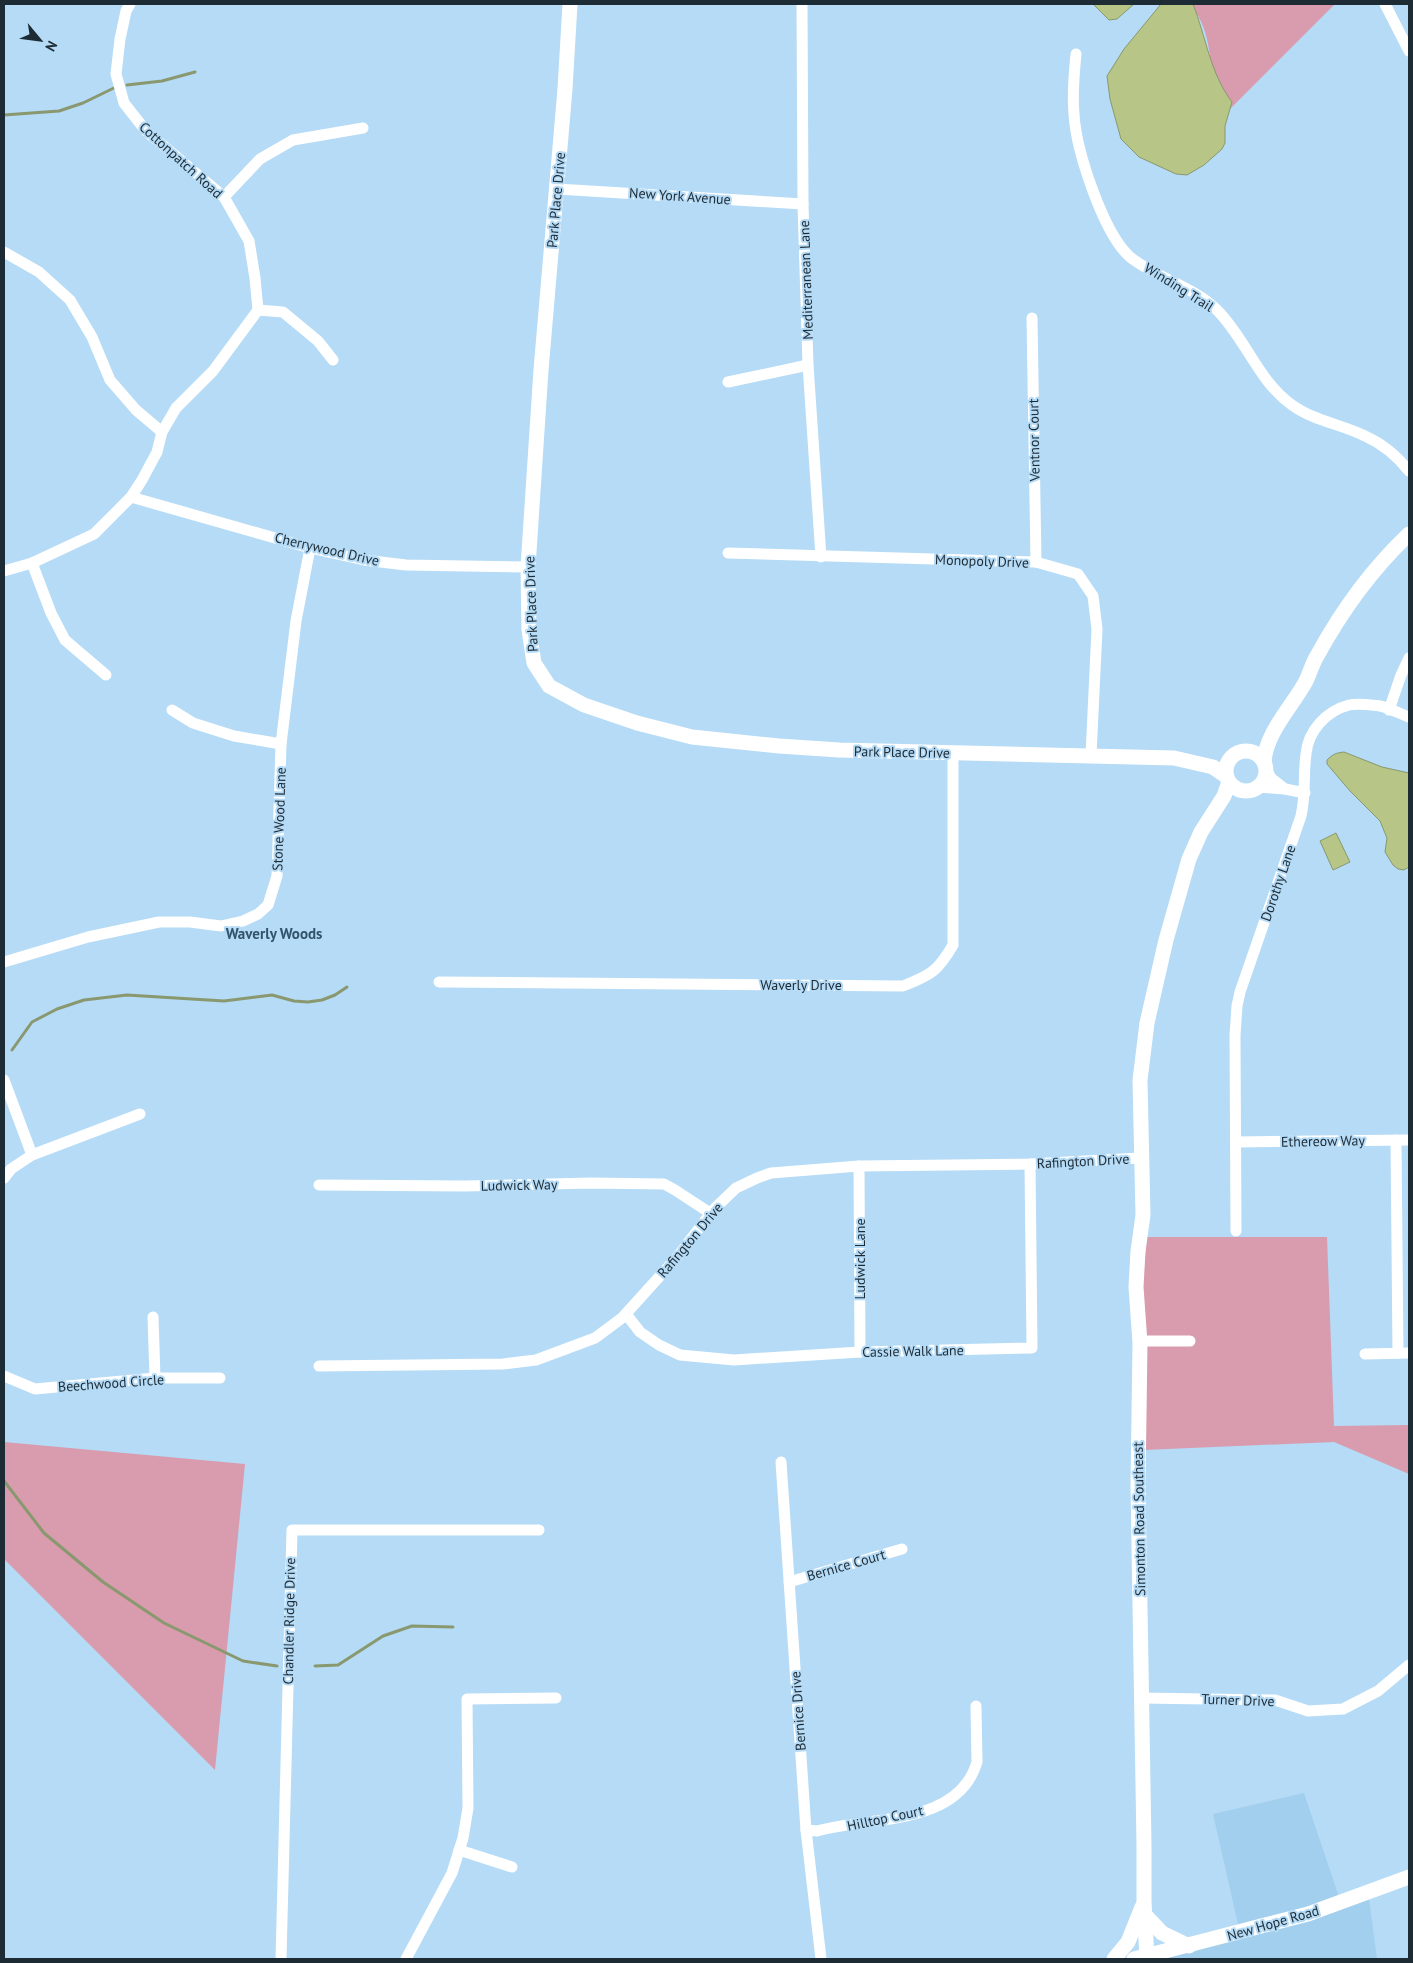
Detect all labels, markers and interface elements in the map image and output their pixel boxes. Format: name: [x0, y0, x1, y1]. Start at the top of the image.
north arrow: [15, 15, 65, 65]
text: N: [41, 38, 61, 55]
street label: Cottonpatch Road: [136, 118, 226, 202]
street label: Park Place Drive: [543, 151, 569, 249]
street label: New York Avenue: [629, 183, 731, 209]
street label: Mediterranean Lane: [795, 220, 817, 340]
street label: Winding Trail: [1141, 259, 1217, 315]
street label: Ventnor Court: [1024, 398, 1044, 483]
street label: Cherrywood Drive: [273, 528, 381, 570]
street label: Monopoly Drive: [935, 550, 1029, 572]
street label: Park Place Drive: [520, 556, 542, 652]
street label: Park Place Drive: [854, 742, 950, 762]
street label: Stone Wood Lane: [268, 767, 290, 871]
street label: Dorothy Lane: [1257, 842, 1299, 924]
district label: Waverly Woods: [226, 924, 322, 943]
street label: Waverly Drive: [760, 976, 842, 994]
street label: Ethereow Way: [1281, 1131, 1366, 1151]
street label: Rafington Drive: [1036, 1150, 1130, 1172]
street label: Ludwick Way: [481, 1175, 558, 1195]
street label: Rafington Drive: [653, 1199, 727, 1281]
street label: Ludwick Lane: [851, 1218, 869, 1300]
street label: Cassie Walk Lane: [862, 1341, 964, 1361]
street label: Beechwood Circle: [57, 1370, 165, 1396]
street label: Simonton Road Southeast: [1129, 1442, 1149, 1596]
street label: Bernice Court: [805, 1545, 888, 1585]
street label: Chandler Ridge Drive: [279, 1557, 299, 1685]
street label: Bernice Drive: [786, 1671, 810, 1751]
street label: Turner Drive: [1201, 1690, 1275, 1710]
street label: Hilltop Court: [845, 1801, 925, 1835]
street label: New Hope Road: [1225, 1901, 1321, 1945]

